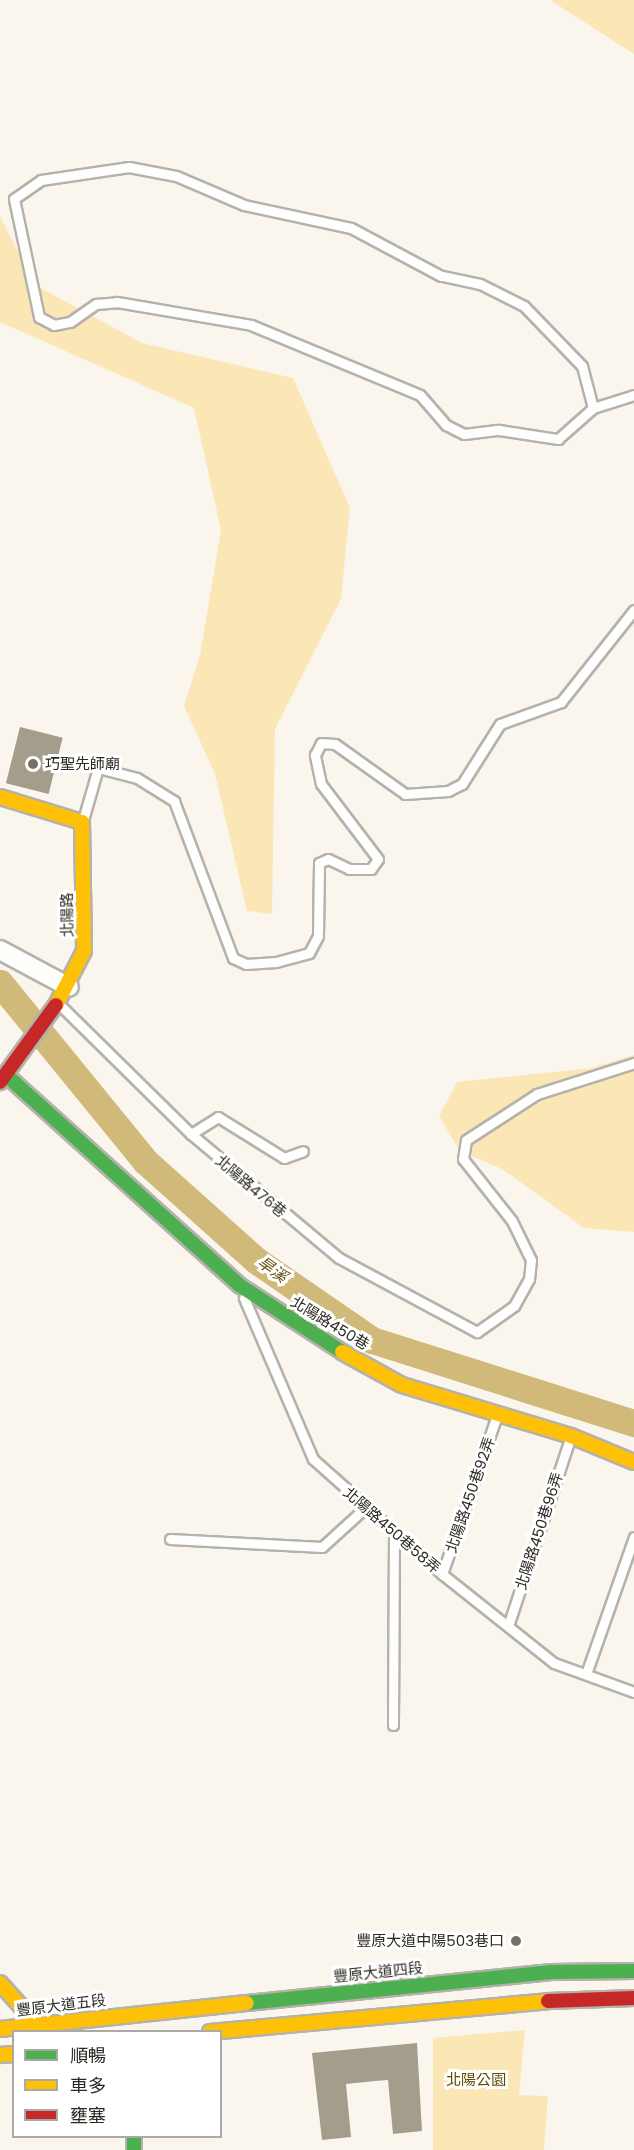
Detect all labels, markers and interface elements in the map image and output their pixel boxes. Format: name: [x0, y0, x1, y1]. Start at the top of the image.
place label: 巧聖先師廟: [45, 755, 120, 773]
marker: 巧聖先師廟: [26, 757, 40, 771]
street label: 北陽路: [58, 892, 76, 938]
street label: 北陽路476巷: [212, 1151, 290, 1221]
water label: 旱溪: [253, 1253, 291, 1287]
street label: 北陽路450巷: [288, 1293, 372, 1353]
street label: 北陽路450巷92弄: [442, 1435, 498, 1555]
street label: 北陽路450巷96弄: [512, 1470, 566, 1592]
street label: 北陽路450巷58弄: [340, 1483, 444, 1577]
place label: 豐原大道中陽503巷口: [356, 1932, 504, 1950]
marker: 豐原大道中陽503巷口: [509, 1934, 523, 1948]
street label: 豐原大道四段: [332, 1958, 424, 1986]
street label: 豐原大道五段: [15, 1991, 107, 2019]
legend: [12, 2030, 222, 2138]
text: 順暢: [70, 2043, 106, 2068]
park label: 北陽公園: [446, 2071, 506, 2089]
text: 車多: [70, 2073, 106, 2098]
text: 壅塞: [70, 2103, 106, 2128]

